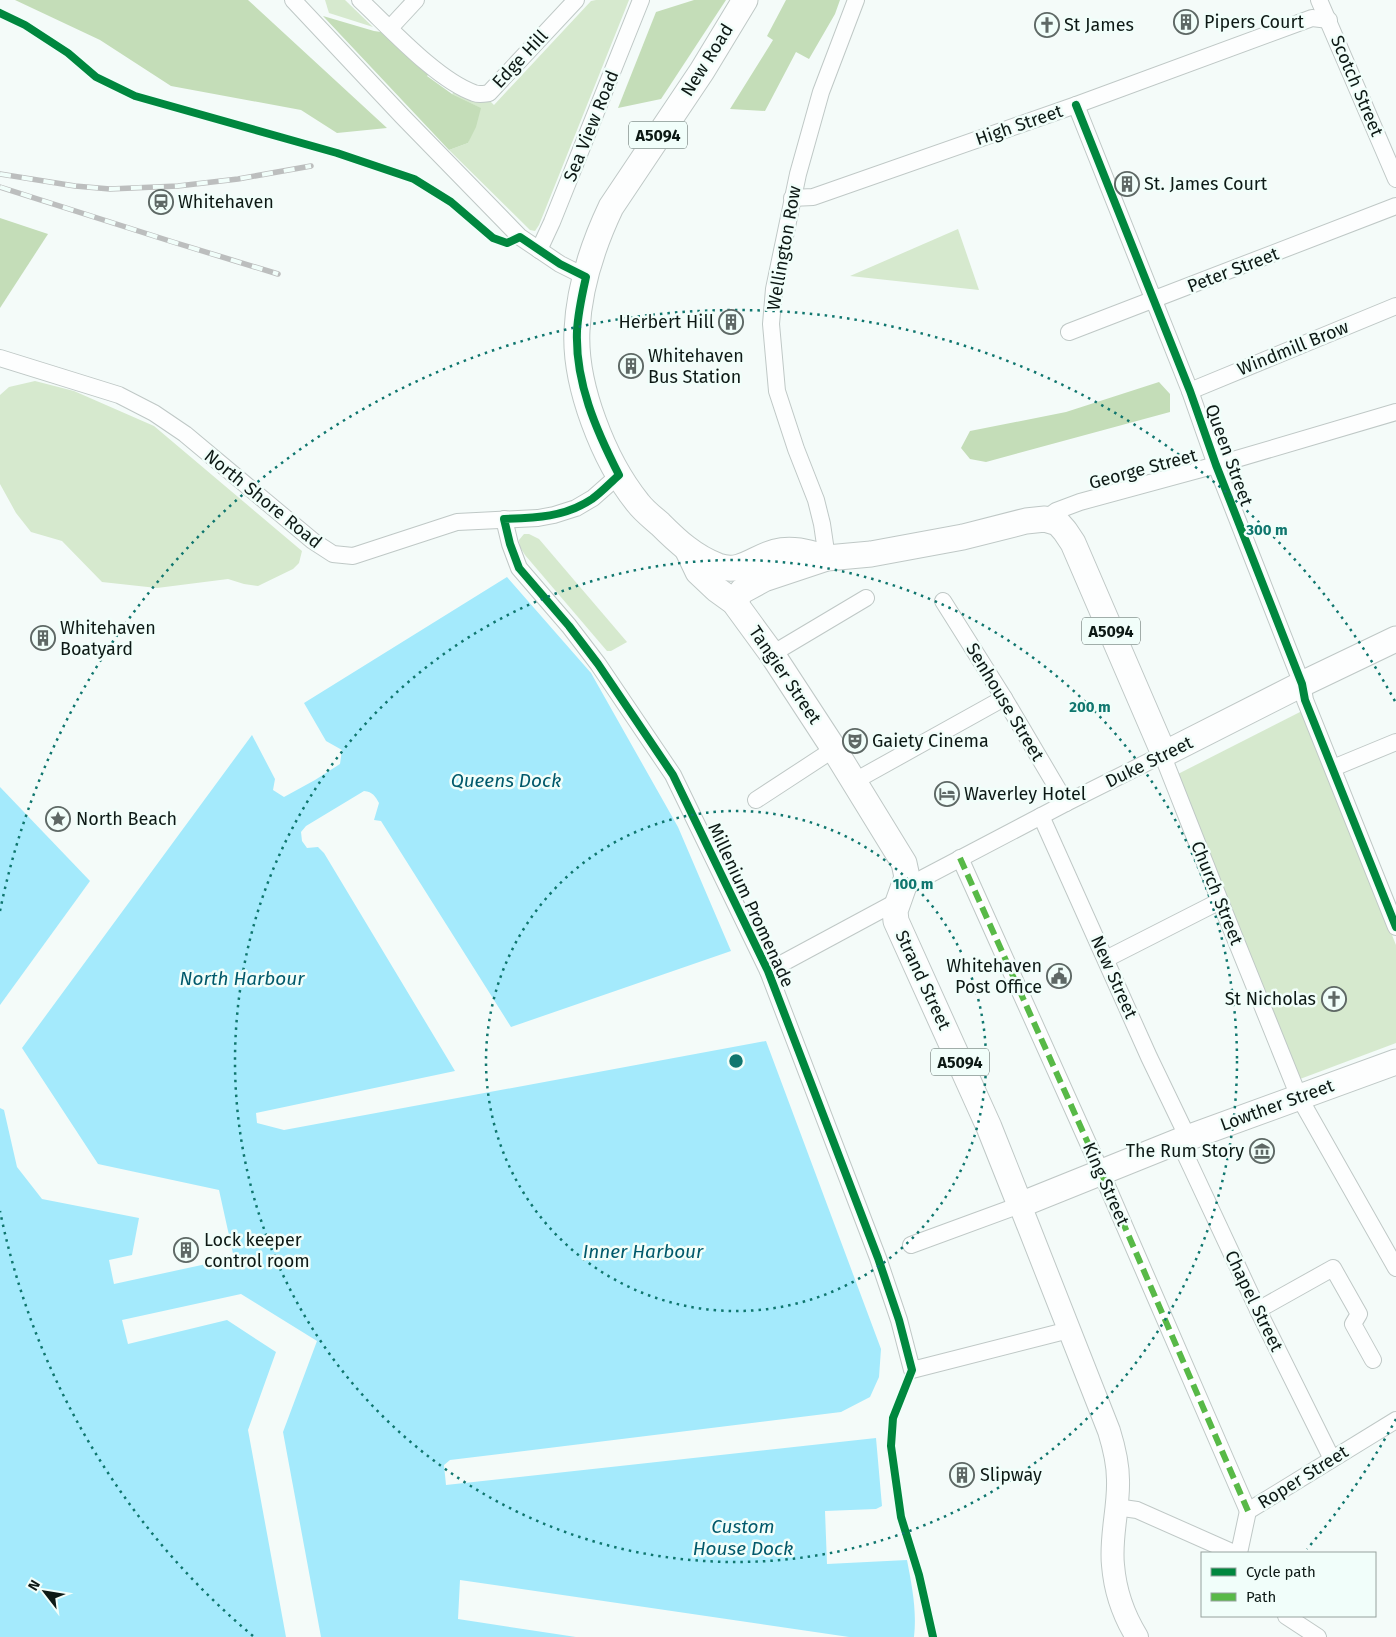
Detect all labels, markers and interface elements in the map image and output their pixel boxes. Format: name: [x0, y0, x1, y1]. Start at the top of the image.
building icon: Pipers Court: [1173, 9, 1199, 35]
place label: Pipers Court: [1204, 11, 1305, 33]
church icon: St James: [1034, 12, 1060, 38]
place label: St James: [1064, 14, 1134, 36]
street label: New Road: [676, 20, 738, 100]
street label: Edge Hill: [488, 25, 552, 93]
street label: Scotch Street: [1326, 32, 1388, 140]
street label: Sea View Road: [559, 67, 623, 185]
street label: High Street: [972, 100, 1066, 150]
road number: A5094: [629, 122, 687, 148]
building icon: St. James Court: [1114, 171, 1140, 197]
place label: St. James Court: [1144, 173, 1268, 195]
street label: Wellington Row: [762, 184, 806, 312]
station icon: Whitehaven: [148, 189, 174, 215]
place label: Whitehaven: [178, 191, 274, 213]
street label: Peter Street: [1184, 242, 1282, 298]
building icon: Herbert Hill: [718, 309, 744, 335]
place label: Herbert Hill: [618, 311, 714, 333]
street label: Windmill Brow: [1234, 316, 1352, 380]
place label: Whitehaven Bus Station: [648, 345, 744, 388]
building icon: Whitehaven Bus Station: [618, 353, 644, 379]
street label: Queen Street: [1200, 401, 1258, 509]
street label: George Street: [1087, 444, 1200, 494]
street label: North Shore Road: [200, 445, 326, 553]
text: 300 m: [1245, 521, 1288, 539]
place label: Whitehaven Boatyard: [60, 617, 156, 660]
road number: A5094: [1082, 618, 1140, 644]
street label: Tangier Street: [744, 622, 826, 729]
building icon: Whitehaven Boatyard: [30, 625, 56, 651]
street label: Senhouse Street: [961, 639, 1049, 765]
text: 200 m: [1069, 698, 1111, 716]
theatre icon: Gaiety Cinema: [842, 728, 868, 754]
place label: Gaiety Cinema: [872, 730, 989, 752]
street label: Duke Street: [1102, 731, 1197, 793]
water label: Queens Dock: [451, 769, 561, 792]
hotel icon: Waverley Hotel: [934, 781, 960, 807]
place label: Waverley Hotel: [964, 783, 1086, 805]
place icon: North Beach: [45, 806, 71, 832]
place label: North Beach: [76, 808, 177, 830]
street label: Millenium Promenade: [703, 819, 799, 991]
street label: Church Street: [1186, 838, 1248, 949]
text: 100 m: [893, 875, 933, 893]
street label: Strand Street: [890, 927, 956, 1034]
street label: New Street: [1086, 932, 1142, 1022]
place label: Whitehaven Post Office: [946, 955, 1042, 998]
public building icon: Whitehaven Post Office: [1046, 963, 1072, 989]
water label: North Harbour: [180, 967, 305, 990]
church icon: St Nicholas: [1321, 986, 1347, 1012]
place label: St Nicholas: [1225, 988, 1316, 1010]
road number: A5094: [931, 1048, 989, 1076]
centre of rings: [727, 1052, 745, 1070]
street label: Lowther Street: [1217, 1074, 1337, 1136]
museum icon: The Rum Story: [1249, 1138, 1275, 1164]
street label: King Street: [1078, 1139, 1134, 1230]
place label: The Rum Story: [1126, 1140, 1244, 1162]
place label: Lock keeper control room: [204, 1229, 310, 1272]
building icon: Lock keeper control room: [173, 1237, 199, 1263]
water label: Inner Harbour: [583, 1240, 704, 1263]
street label: Chapel Street: [1220, 1247, 1288, 1356]
street label: Roper Street: [1254, 1440, 1353, 1513]
building icon: Slipway: [949, 1462, 975, 1488]
place label: Slipway: [980, 1464, 1042, 1486]
water label: Custom House Dock: [693, 1515, 793, 1560]
legend: [1201, 1552, 1376, 1617]
text: Cycle path: [1246, 1563, 1316, 1581]
north arrow: [20, 1567, 70, 1617]
text: N: [25, 1577, 44, 1594]
text: Path: [1246, 1588, 1276, 1606]

